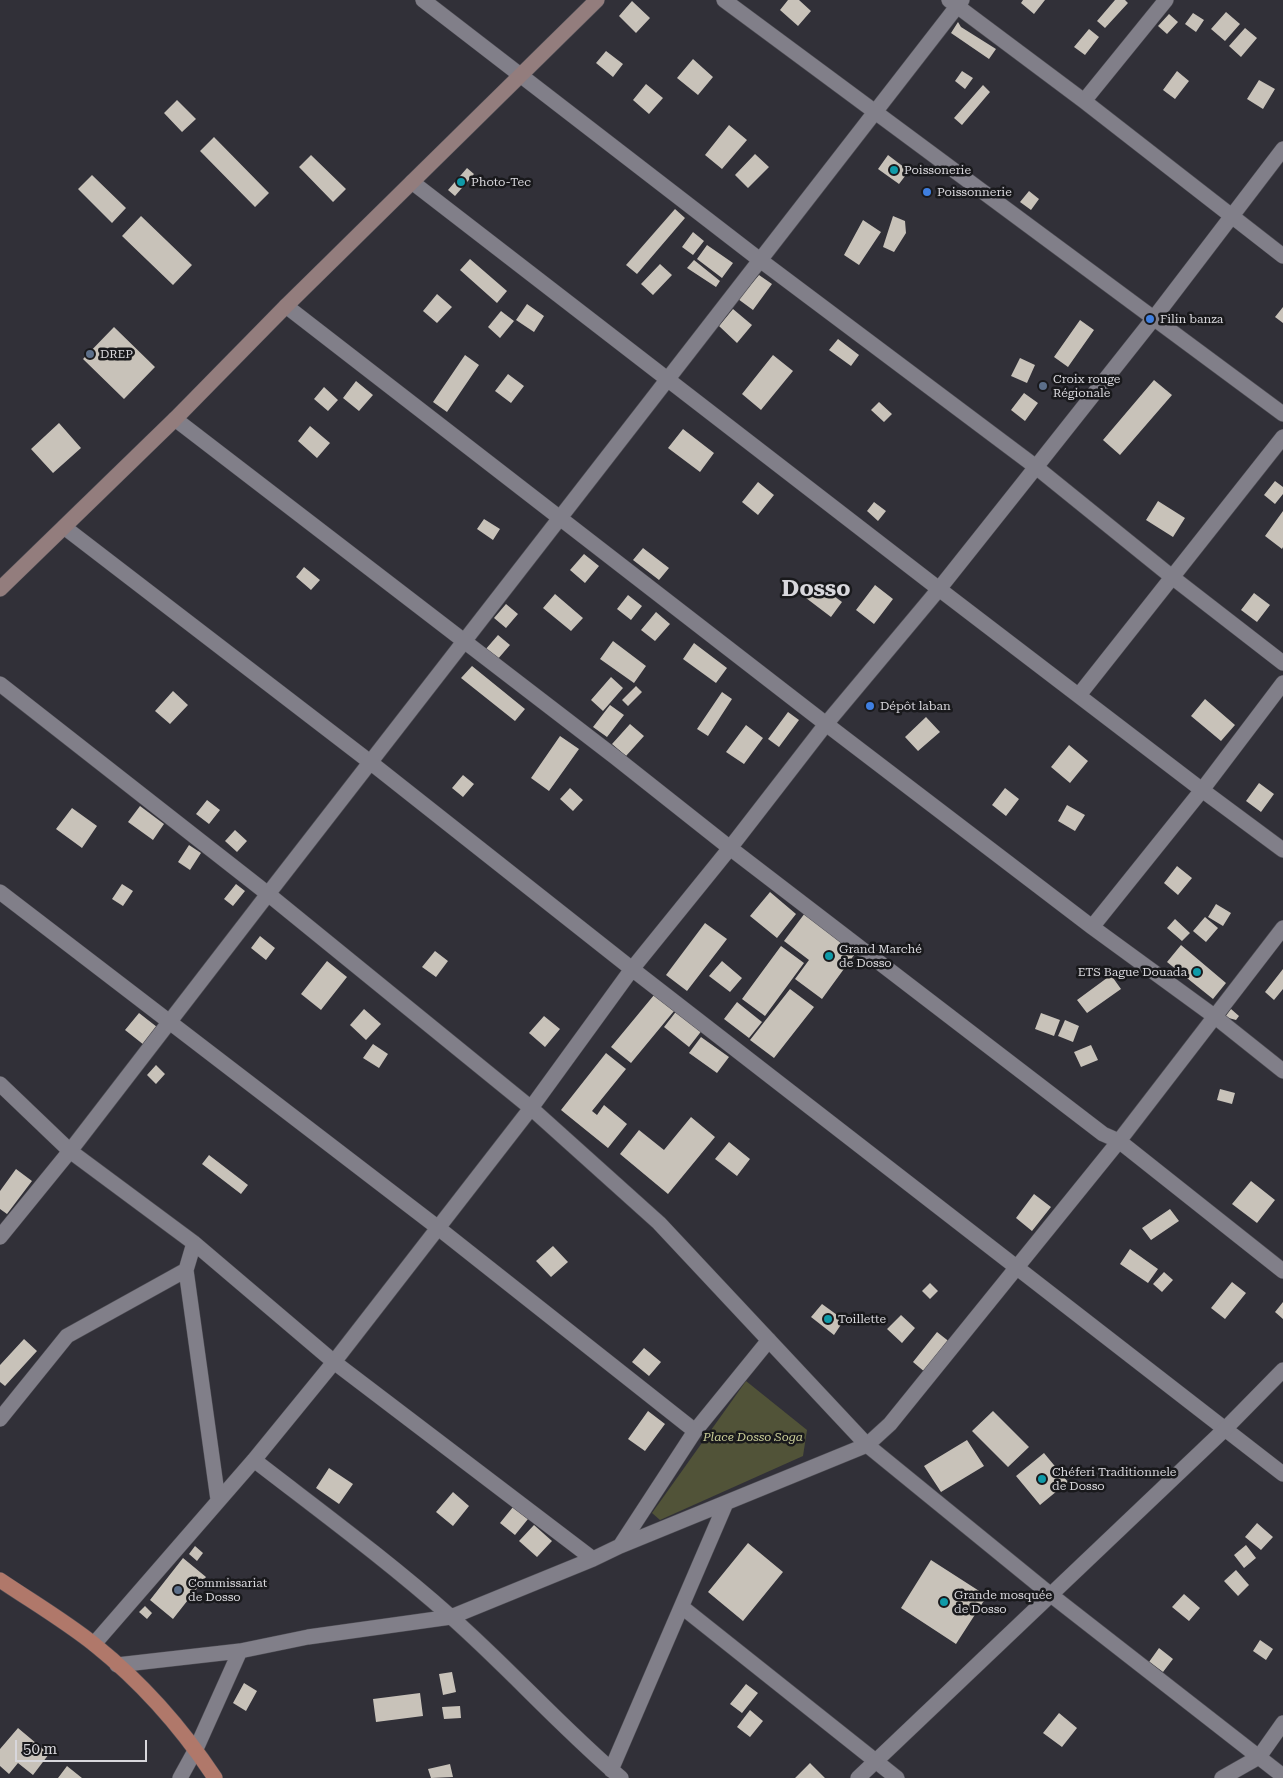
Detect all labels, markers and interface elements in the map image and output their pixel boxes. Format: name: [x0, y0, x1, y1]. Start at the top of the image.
place label: Poissonerie: [904, 163, 971, 177]
marker: Poissonerie: [888, 164, 900, 176]
place label: Photo-Tec: [471, 175, 531, 189]
marker: Photo-Tec: [455, 176, 467, 188]
place label: Poissonnerie: [937, 185, 1012, 199]
marker: Poissonnerie: [921, 186, 933, 198]
place label: Filin banza: [1160, 312, 1223, 326]
marker: Filin banza: [1144, 313, 1156, 325]
place label: DREP: [100, 347, 133, 361]
marker: DREP: [84, 348, 96, 360]
place label: Croix rouge Régionale: [1053, 372, 1120, 400]
marker: Croix rouge Régionale: [1037, 380, 1049, 392]
district label: Dosso: [782, 577, 850, 603]
place label: Dépôt laban: [880, 699, 951, 713]
marker: Dépôt laban: [864, 700, 876, 712]
place label: Grand Marché de Dosso: [839, 942, 922, 970]
marker: Grand Marché de Dosso: [823, 950, 835, 962]
place label: ETS Bague Douada: [1078, 965, 1187, 979]
marker: ETS Bague Douada: [1191, 966, 1203, 978]
place label: Toillette: [838, 1312, 886, 1326]
marker: Toillette: [822, 1313, 834, 1325]
park label: Place Dosso Soga: [703, 1430, 803, 1444]
place label: Chéferi Traditionnele de Dosso: [1052, 1465, 1176, 1493]
marker: Chéferi Traditionnele de Dosso: [1036, 1473, 1048, 1485]
place label: Commissariat de Dosso: [188, 1576, 267, 1604]
marker: Commissariat de Dosso: [172, 1584, 184, 1596]
place label: Grande mosquée de Dosso: [954, 1588, 1052, 1616]
marker: Grande mosquée de Dosso: [938, 1596, 950, 1608]
scale bar: [18, 1730, 150, 1762]
text: 50 m: [23, 1740, 57, 1758]

